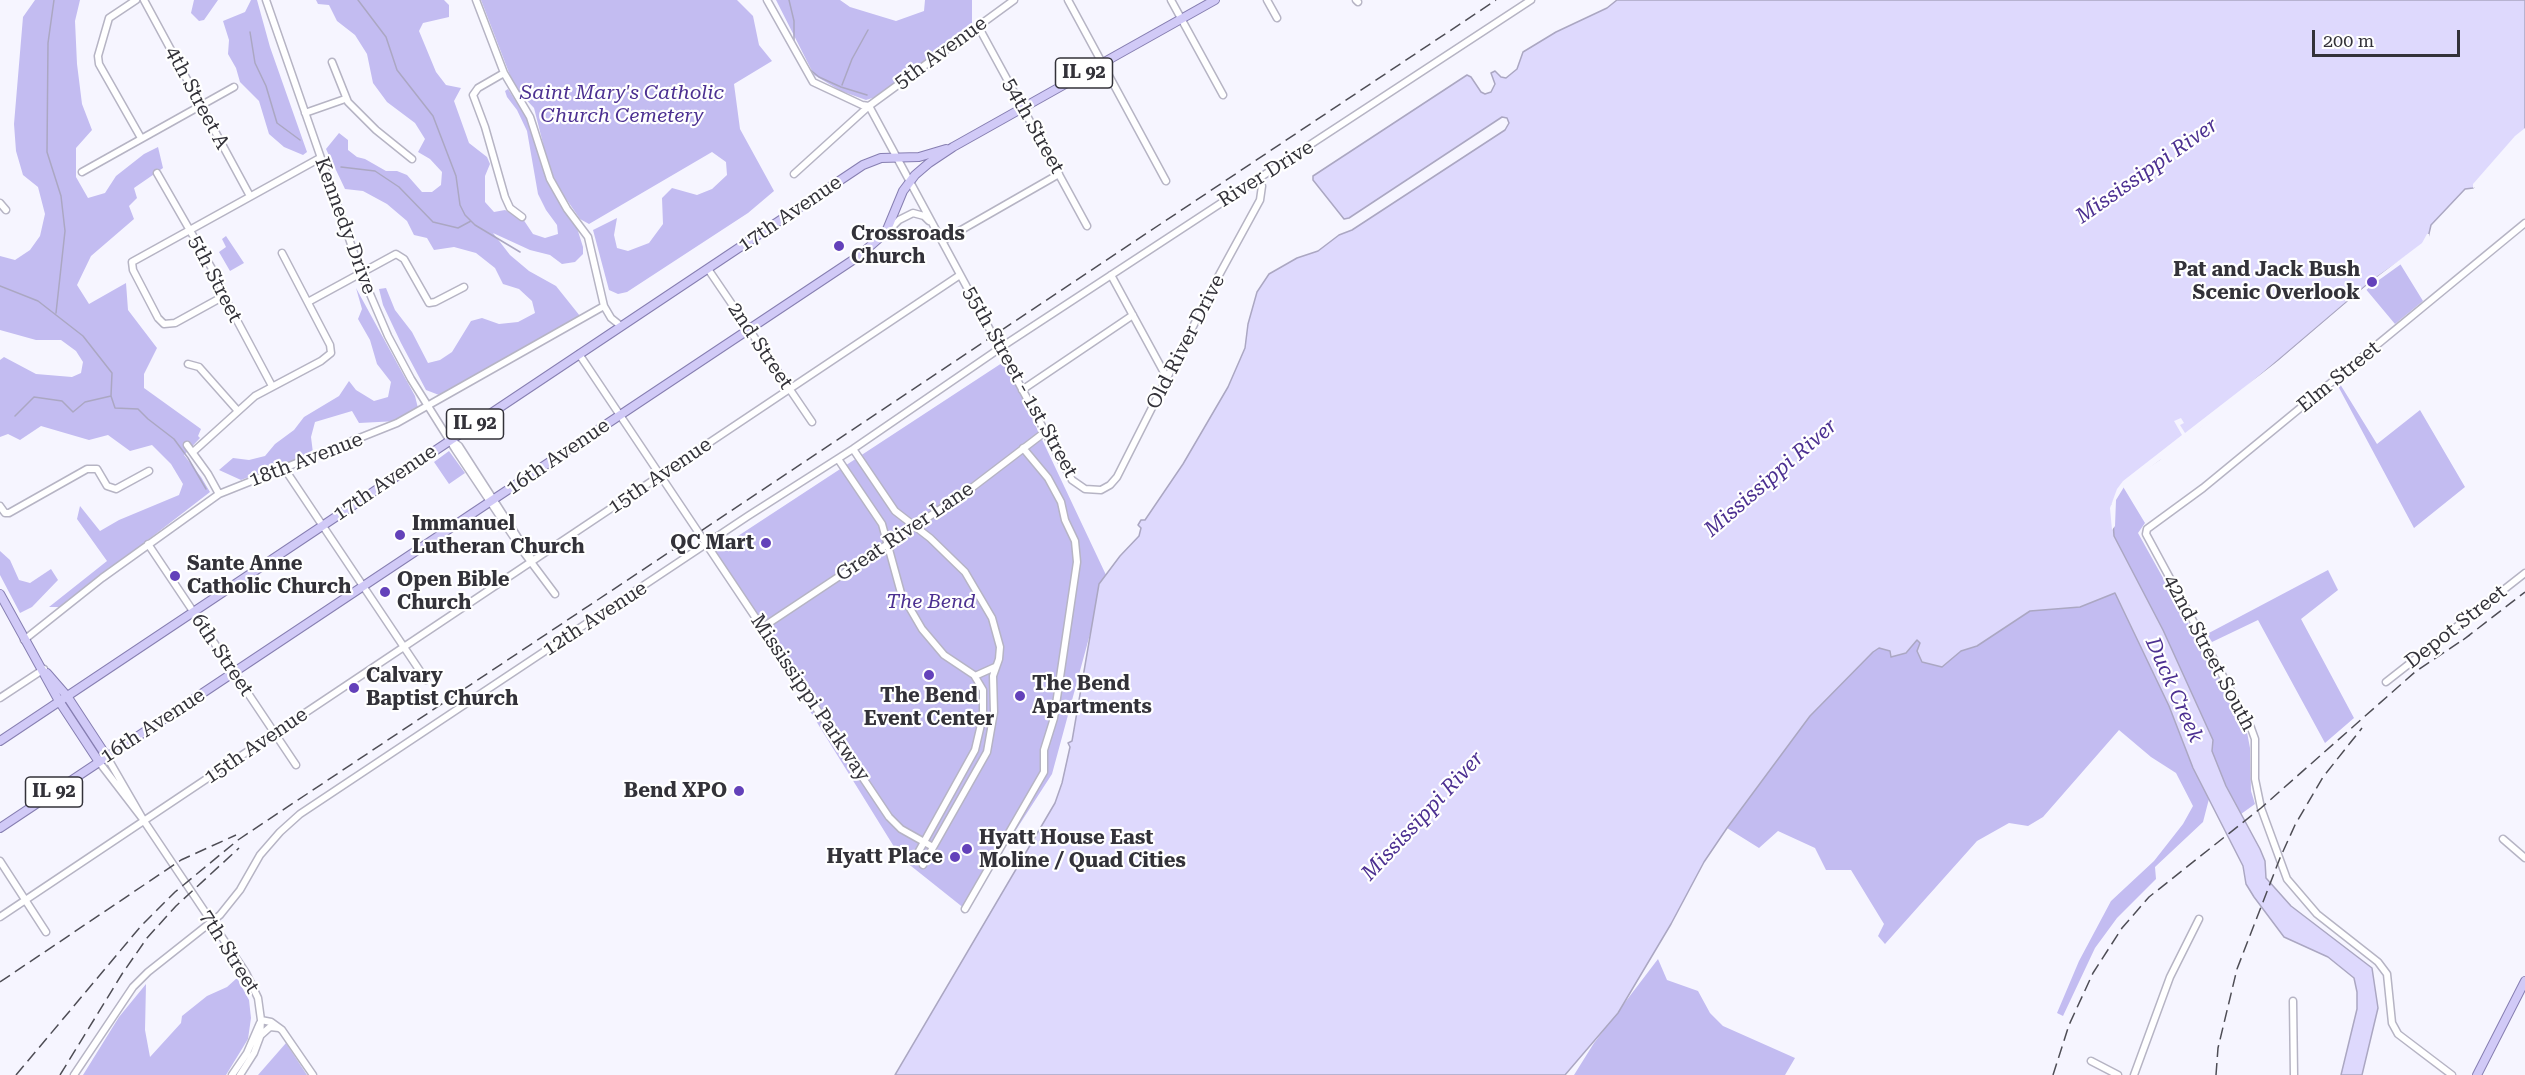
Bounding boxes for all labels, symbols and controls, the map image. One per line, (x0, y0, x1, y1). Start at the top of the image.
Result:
street label: 5th Avenue (890, 11, 992, 95)
scale bar (2315, 18, 2464, 56)
text: 200 m (2323, 30, 2374, 51)
street label: 4th Street A (160, 42, 234, 154)
road number: IL 92 (1056, 58, 1112, 88)
street label: 54th Street (997, 74, 1069, 178)
park label: Saint Mary's Catholic Church Cemetery (520, 81, 724, 128)
water label: Mississippi River (2071, 113, 2223, 229)
street label: River Drive (1214, 135, 1318, 213)
street label: Kennedy Drive (309, 154, 381, 298)
street label: 17th Avenue (734, 171, 846, 257)
place label: Crossroads Church (851, 222, 965, 269)
street label: 5th Street (183, 232, 247, 326)
marker: Crossroads Church (832, 239, 846, 253)
place label: Pat and Jack Bush Scenic Overlook (2173, 258, 2360, 305)
street label: Old River Drive (1142, 271, 1230, 413)
marker: Pat and Jack Bush Scenic Overlook (2365, 275, 2379, 289)
street label: 55th Street - 1st Street (957, 282, 1083, 482)
street label: 2nd Street (722, 298, 798, 394)
street label: Elm Street (2293, 336, 2385, 418)
road number: IL 92 (446, 409, 504, 439)
street label: 16th Avenue (502, 414, 614, 500)
water label: Mississippi River (1700, 414, 1842, 542)
street label: 18th Avenue (246, 427, 366, 493)
street label: 15th Avenue (604, 433, 716, 519)
street label: 17th Avenue (329, 440, 441, 526)
street label: Great River Lane (832, 477, 978, 587)
place label: Immanuel Lutheran Church (412, 512, 585, 559)
marker: Immanuel Lutheran Church (393, 528, 407, 542)
place label: QC Mart (670, 531, 754, 555)
marker: QC Mart (759, 536, 773, 550)
place label: Sante Anne Catholic Church (187, 552, 351, 599)
place label: Open Bible Church (397, 568, 510, 615)
marker: Sante Anne Catholic Church (168, 569, 182, 583)
street label: 42nd Street South (2158, 571, 2260, 735)
street label: 12th Avenue (538, 576, 652, 662)
street label: Depot Street (2401, 580, 2511, 674)
marker: Open Bible Church (378, 585, 392, 599)
park label: The Bend (886, 590, 976, 614)
street label: 6th Street (186, 609, 258, 701)
street label: Mississippi Parkway (745, 610, 875, 786)
water label: Duck Creek (2140, 634, 2208, 746)
place label: Calvary Baptist Church (366, 664, 518, 711)
marker: The Bend Event Center (922, 668, 936, 682)
place label: The Bend Apartments (1032, 672, 1152, 719)
marker: Calvary Baptist Church (347, 681, 361, 695)
street label: 16th Avenue (96, 683, 210, 769)
place label: The Bend Event Center (864, 684, 994, 731)
marker: The Bend Apartments (1013, 689, 1027, 703)
street label: 15th Avenue (200, 703, 312, 789)
water label: Mississippi River (1357, 746, 1489, 886)
road number: IL 92 (26, 777, 82, 807)
place label: Bend XPO (624, 779, 727, 803)
marker: Bend XPO (732, 784, 746, 798)
place label: Hyatt House East Moline / Quad Cities (979, 826, 1186, 873)
marker: Hyatt House East Moline / Quad Cities (960, 842, 974, 856)
place label: Hyatt Place (826, 845, 943, 869)
marker: Hyatt Place (948, 850, 962, 864)
street label: 7th Street (194, 906, 264, 998)

